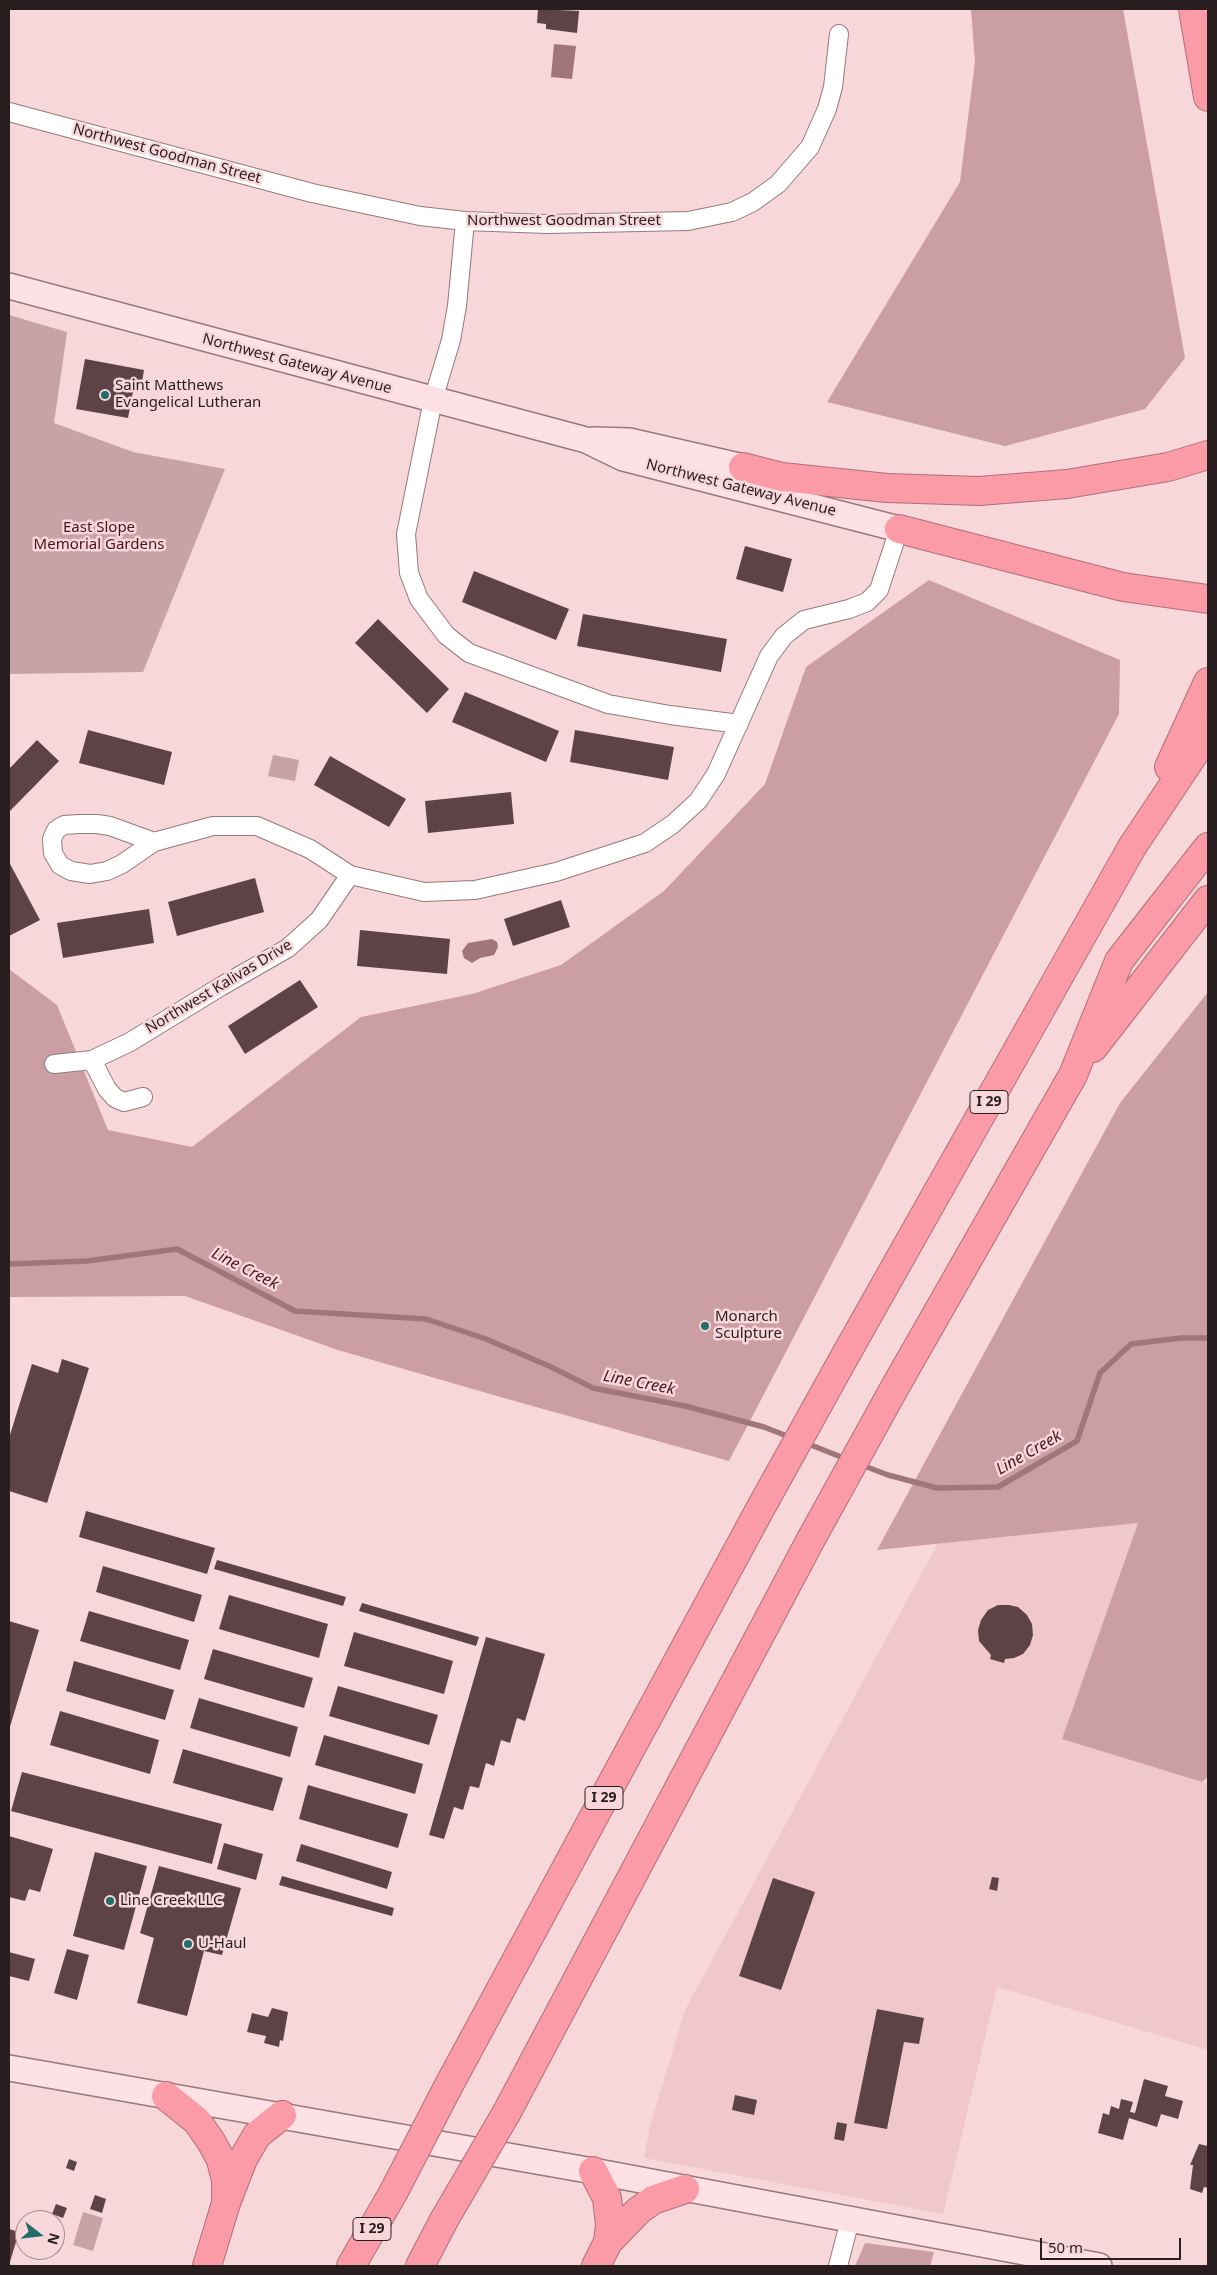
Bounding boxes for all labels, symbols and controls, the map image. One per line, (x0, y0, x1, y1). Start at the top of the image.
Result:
street label: Northwest Goodman Street (71, 120, 263, 188)
street label: Northwest Goodman Street (467, 212, 661, 230)
street label: Northwest Gateway Avenue (200, 330, 394, 398)
place label: Saint Matthews Evangelical Lutheran (115, 377, 261, 412)
marker: Saint Matthews Evangelical Lutheran (99, 389, 111, 401)
street label: Northwest Gateway Avenue (644, 456, 838, 520)
park label: East Slope Memorial Gardens (34, 519, 164, 554)
street label: Northwest Kalivas Drive (142, 936, 296, 1038)
road number: I 29 (970, 1090, 1008, 1114)
water label: Line Creek (208, 1244, 282, 1294)
place label: Monarch Sculpture (715, 1308, 782, 1343)
marker: Monarch Sculpture (699, 1320, 711, 1332)
water label: Line Creek (602, 1367, 676, 1399)
water label: Line Creek (993, 1427, 1065, 1479)
road number: I 29 (585, 1786, 623, 1810)
place label: Line Creek LLC (120, 1892, 222, 1910)
marker: Line Creek LLC (104, 1895, 116, 1907)
place label: U-Haul (198, 1935, 246, 1953)
marker: U-Haul (182, 1938, 194, 1950)
north arrow (15, 2210, 65, 2260)
road number: I 29 (353, 2218, 391, 2240)
scale bar (1042, 2228, 1183, 2260)
text: N (43, 2231, 65, 2247)
text: 50 m (1048, 2237, 1083, 2257)

